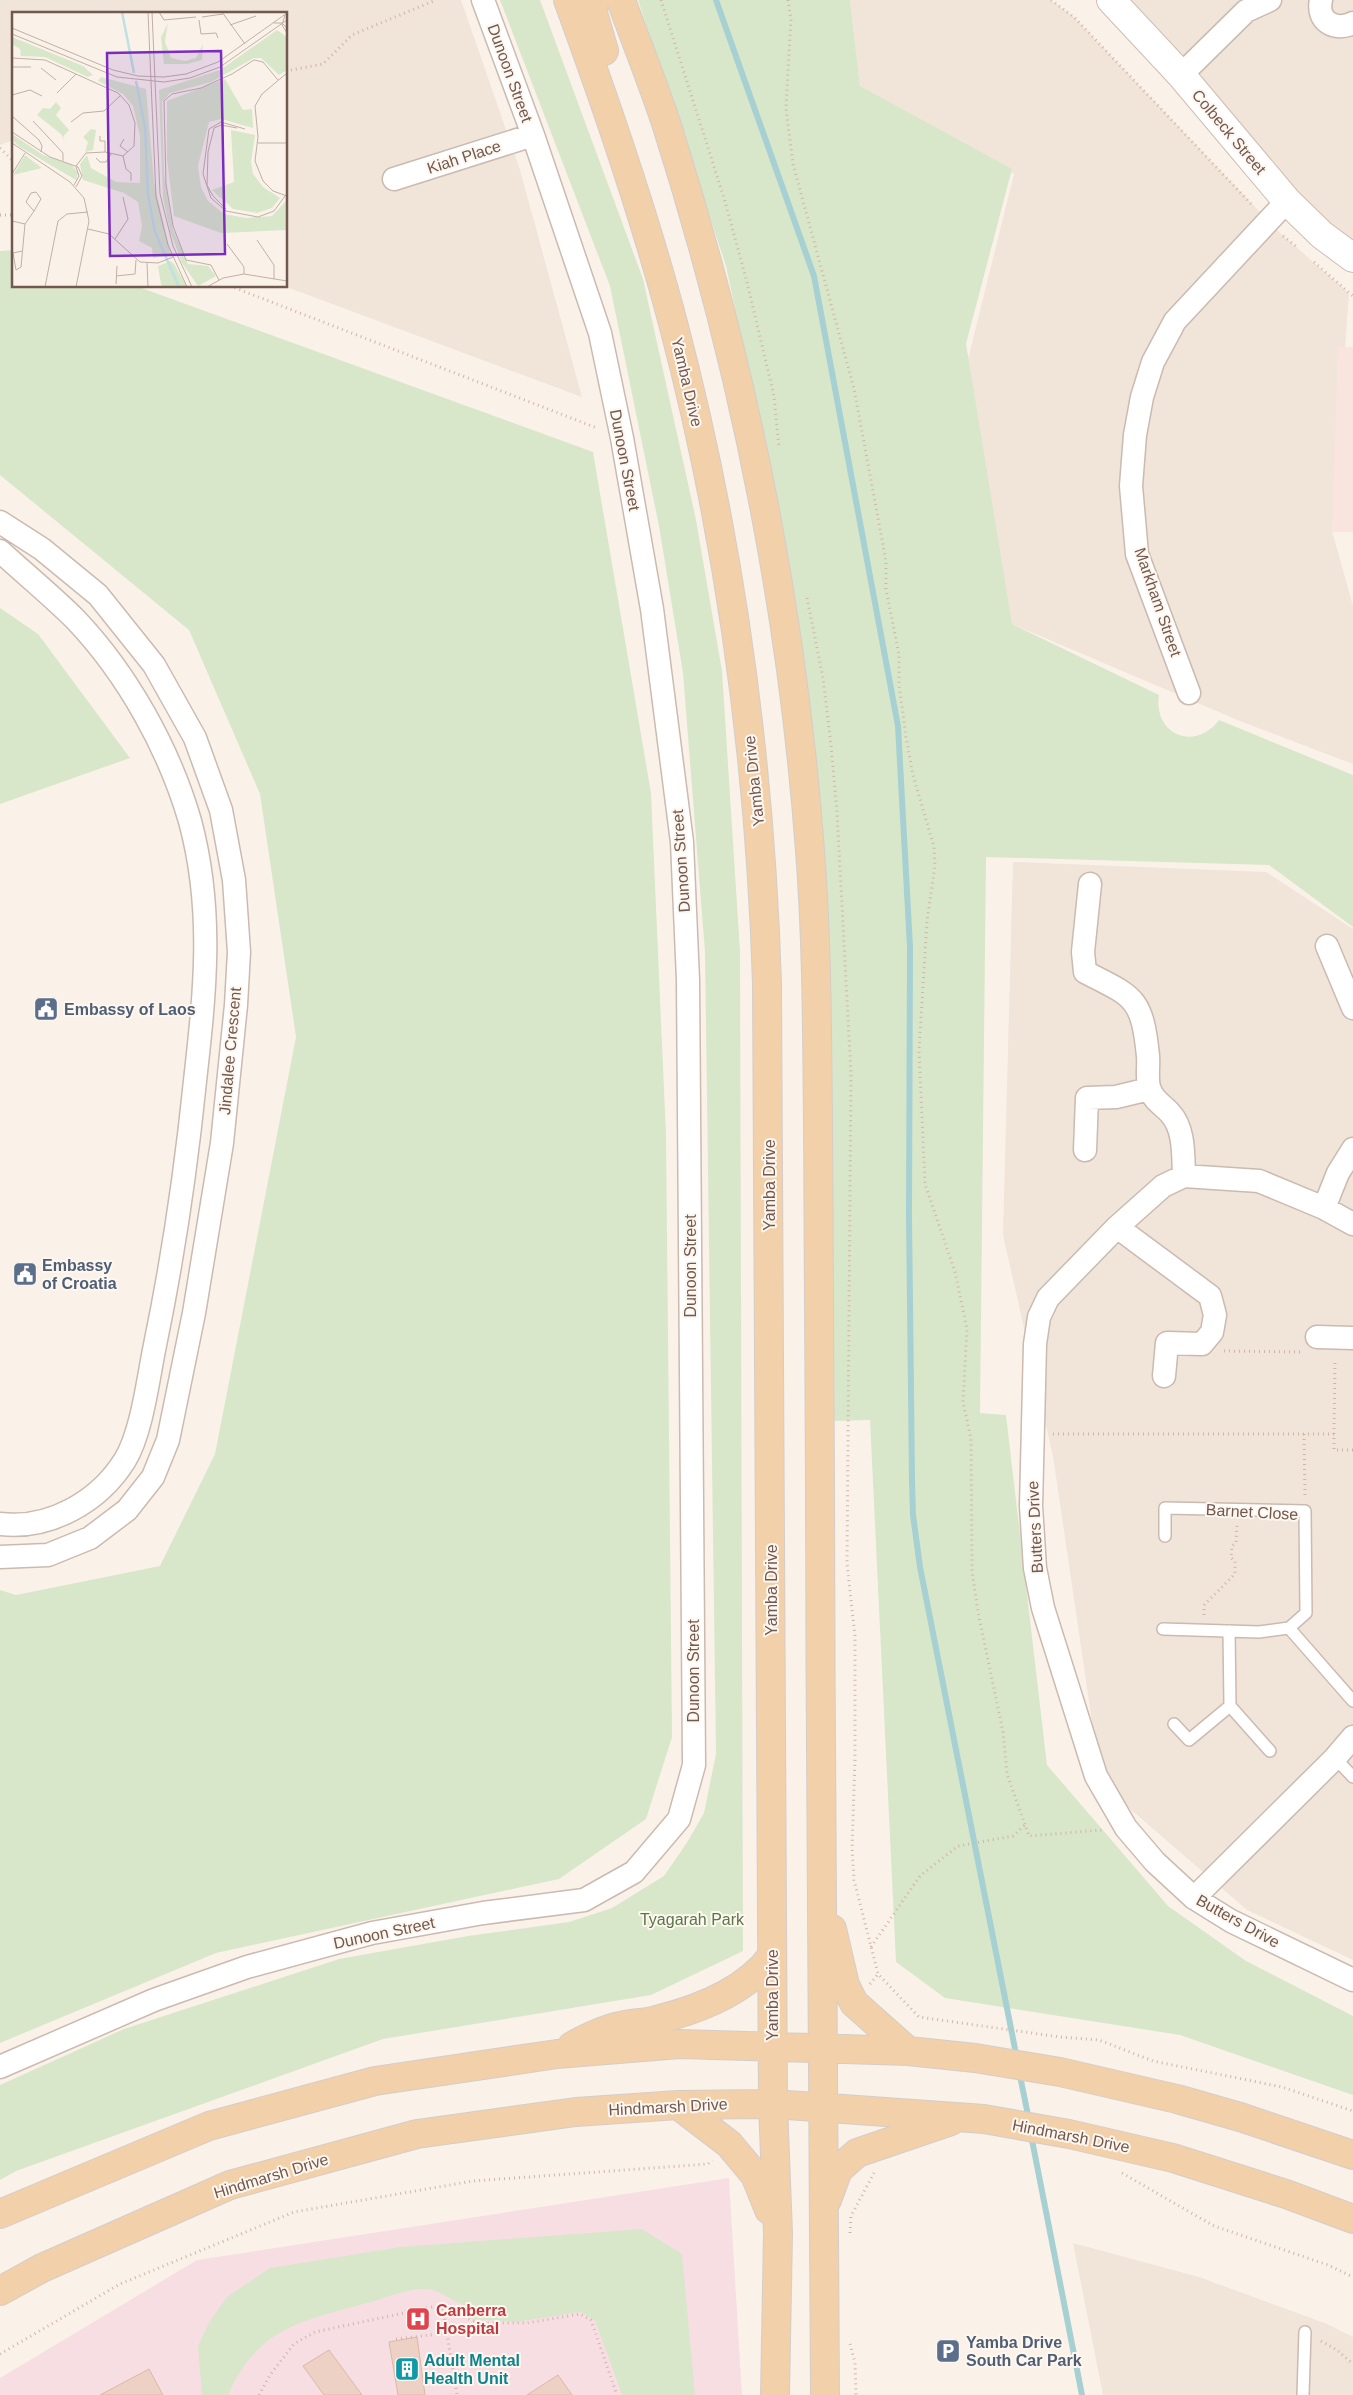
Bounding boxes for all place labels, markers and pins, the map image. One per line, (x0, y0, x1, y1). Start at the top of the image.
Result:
public building icon: Embassy of Laos (33, 996, 59, 1022)
place label: Embassy of Laos (64, 1001, 196, 1018)
place label: Embassy of Croatia (42, 1257, 117, 1292)
public building icon: Embassy of Croatia (12, 1261, 38, 1287)
place label: Canberra Hospital (436, 2302, 506, 2337)
hospital icon: Canberra Hospital (405, 2306, 431, 2332)
place label: Yamba Drive South Car Park (966, 2334, 1082, 2369)
parking icon: Yamba Drive South Car Park (935, 2338, 961, 2364)
place label: Adult Mental Health Unit (424, 2352, 520, 2387)
building icon: Adult Mental Health Unit (394, 2356, 420, 2382)

